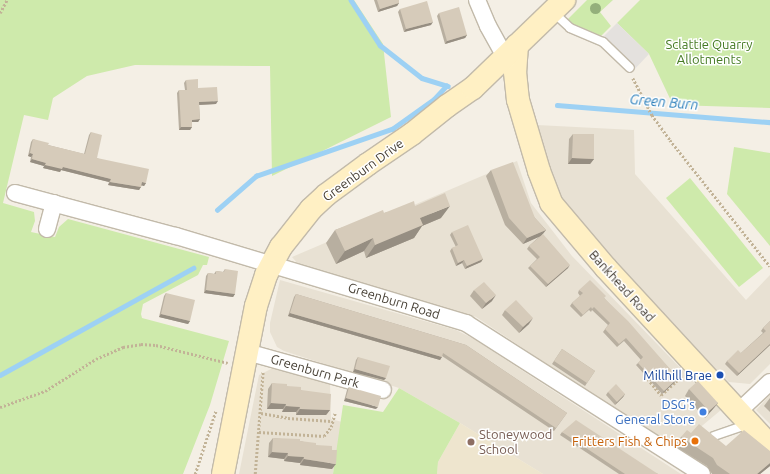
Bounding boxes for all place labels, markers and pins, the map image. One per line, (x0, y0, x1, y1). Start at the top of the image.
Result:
place label: Millhill Brae (643, 367, 712, 383)
marker: Millhill Brae (715, 370, 725, 380)
place label: DSG's General Store (615, 397, 695, 428)
marker: DSG's General Store (698, 407, 708, 417)
place label: Stoneywood School (479, 427, 552, 458)
place label: Fritters Fish & Chips (572, 433, 687, 449)
marker: Fritters Fish & Chips (690, 436, 700, 446)
marker: Stoneywood School (466, 437, 476, 447)

